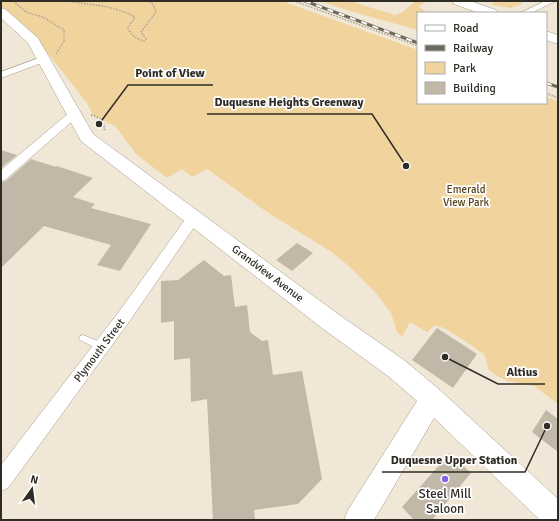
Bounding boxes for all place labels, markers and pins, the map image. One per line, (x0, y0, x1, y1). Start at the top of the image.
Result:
callout: Point of View (128, 61, 213, 85)
callout: Duquesne Heights Greenway (207, 90, 372, 114)
callout: Altius (498, 360, 545, 384)
callout: Duquesne Upper Station (382, 448, 525, 472)
marker: Steel Mill Saloon (440, 474, 450, 484)
place label: Steel Mill Saloon (419, 486, 472, 517)

